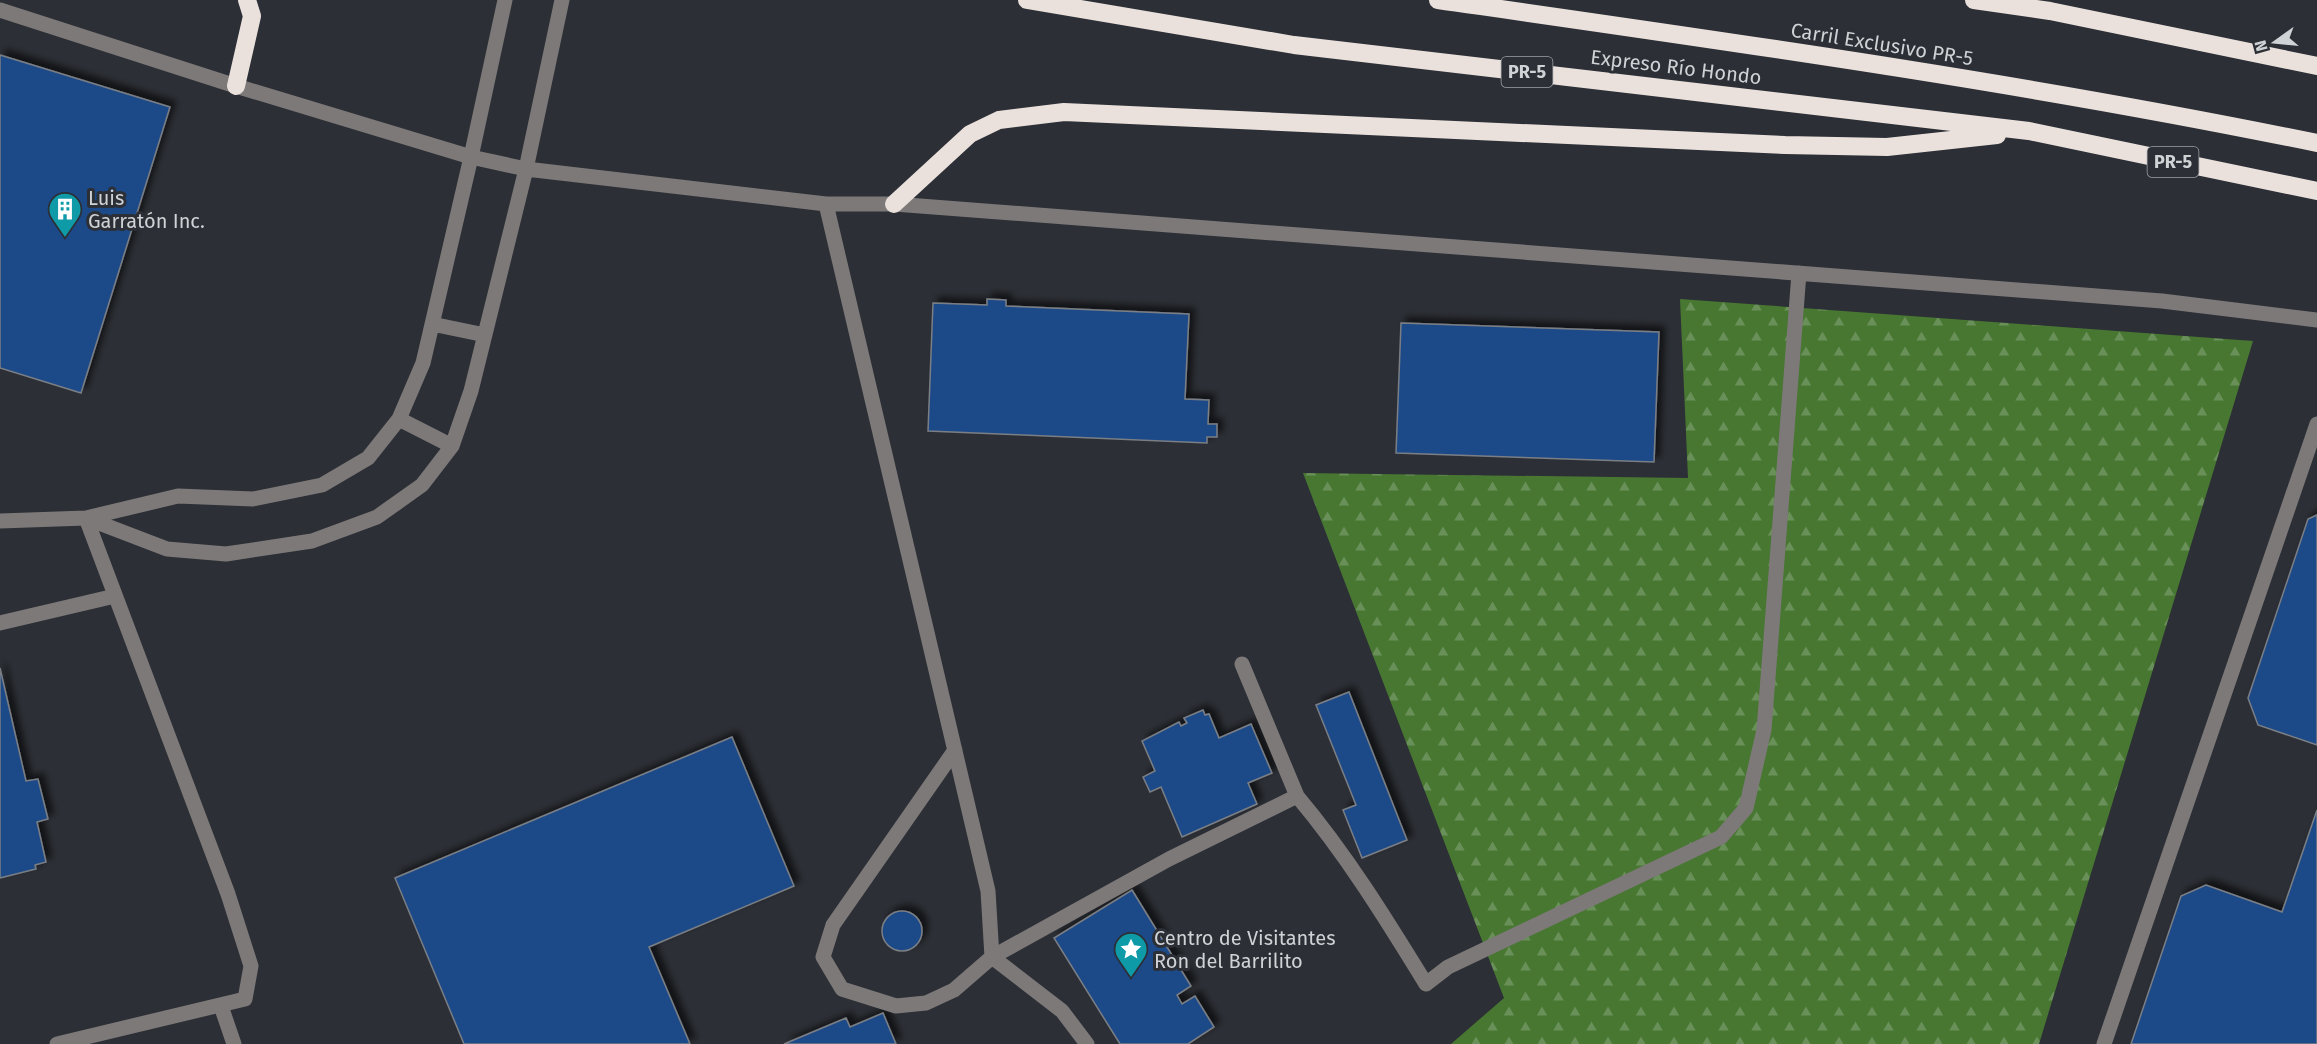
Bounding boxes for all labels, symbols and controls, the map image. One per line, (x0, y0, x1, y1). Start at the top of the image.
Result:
north arrow (2245, 12, 2305, 72)
street label: Carril Exclusivo PR-5 (1789, 18, 1975, 70)
text: N (2250, 38, 2272, 53)
street label: Expreso Río Hondo (1589, 45, 1763, 89)
road number: PR-5 (1502, 57, 1552, 87)
road number: PR-5 (2148, 147, 2198, 177)
place label: Luis Garratón Inc. (88, 186, 205, 233)
building icon: Luis Garratón Inc. (47, 191, 83, 238)
place label: Centro de Visitantes Ron del Barrilito (1154, 926, 1335, 973)
place icon: Centro de Visitantes Ron del Barrilito (1113, 931, 1149, 978)

